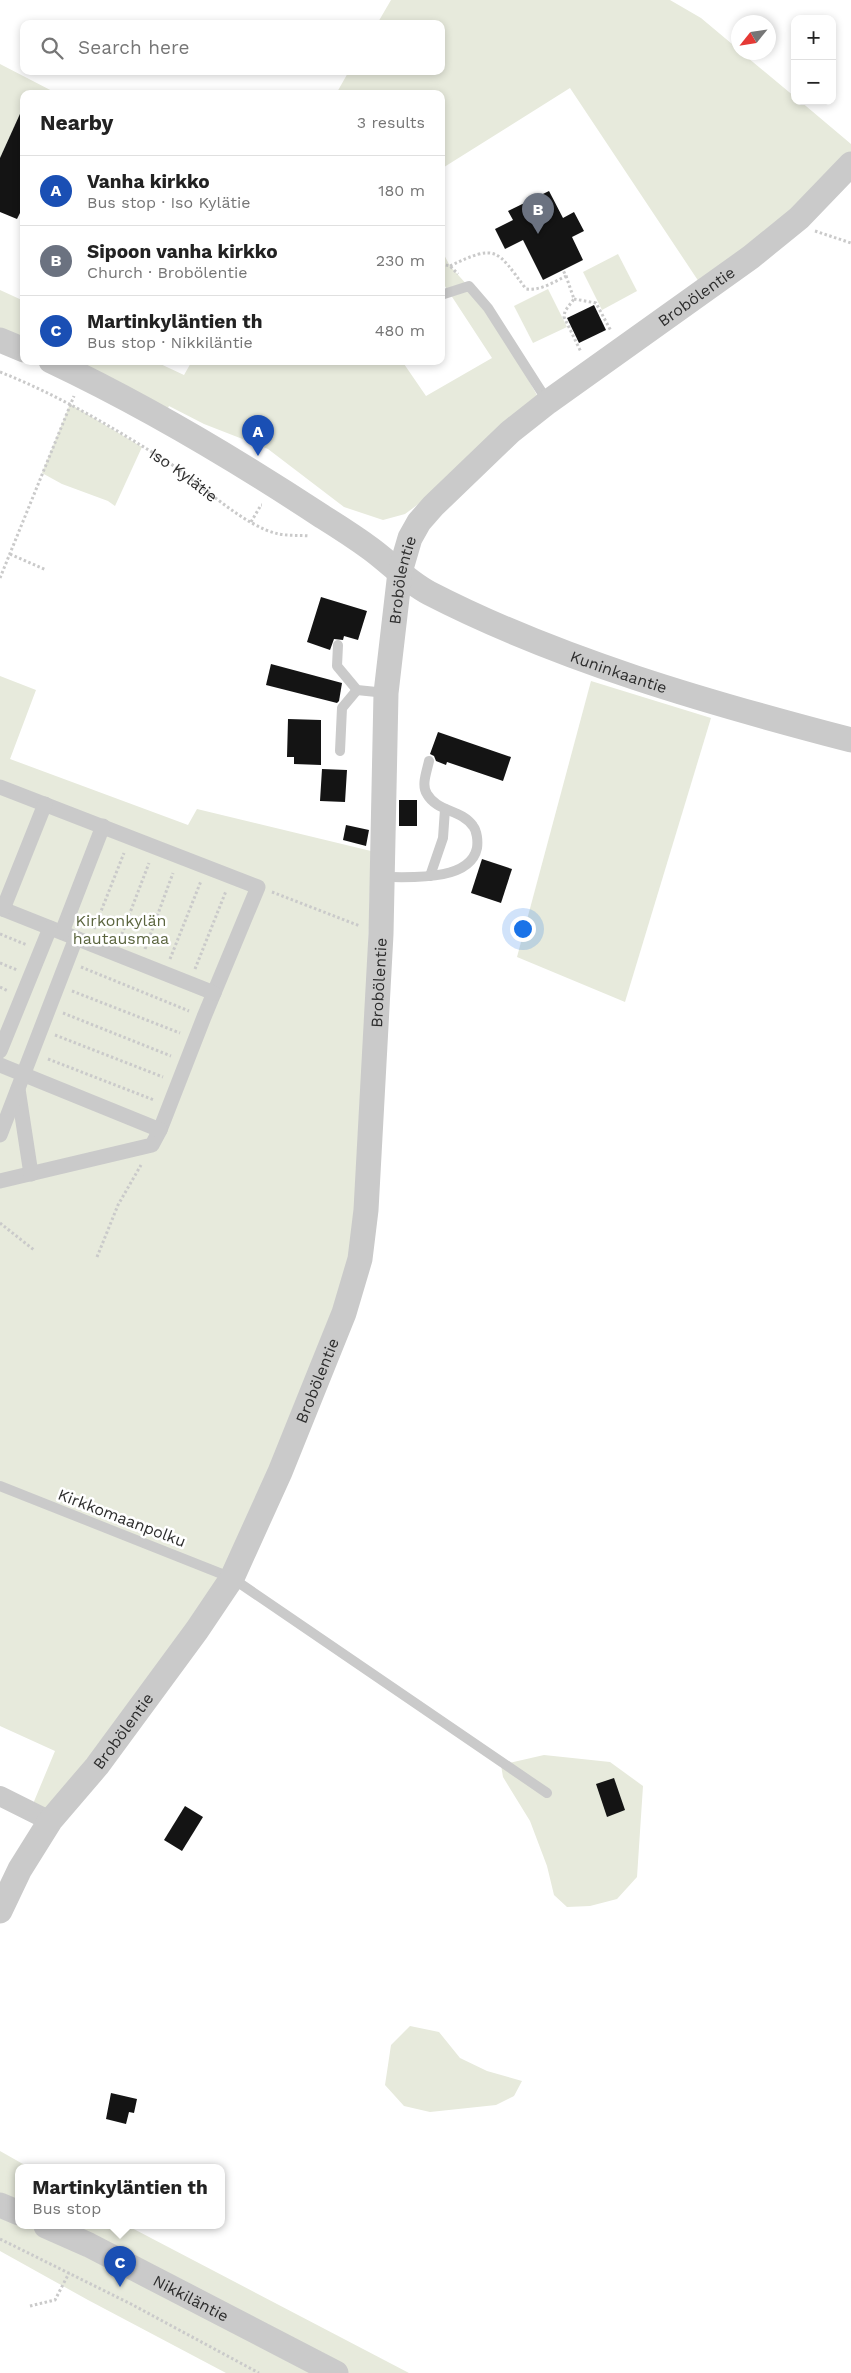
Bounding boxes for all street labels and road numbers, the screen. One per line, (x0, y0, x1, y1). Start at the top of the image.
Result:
street label: Brobölentie (654, 262, 738, 330)
street label: Iso Kylätie (146, 444, 222, 506)
street label: Brobölentie (385, 533, 420, 625)
street label: Kuninkaantie (568, 646, 670, 697)
street label: Brobölentie (366, 937, 390, 1028)
street label: Brobölentie (291, 1335, 342, 1426)
street label: Kirkkomaanpolku (55, 1485, 189, 1551)
street label: Brobölentie (88, 1689, 157, 1773)
street label: Nikkiläntie (150, 2271, 232, 2325)

